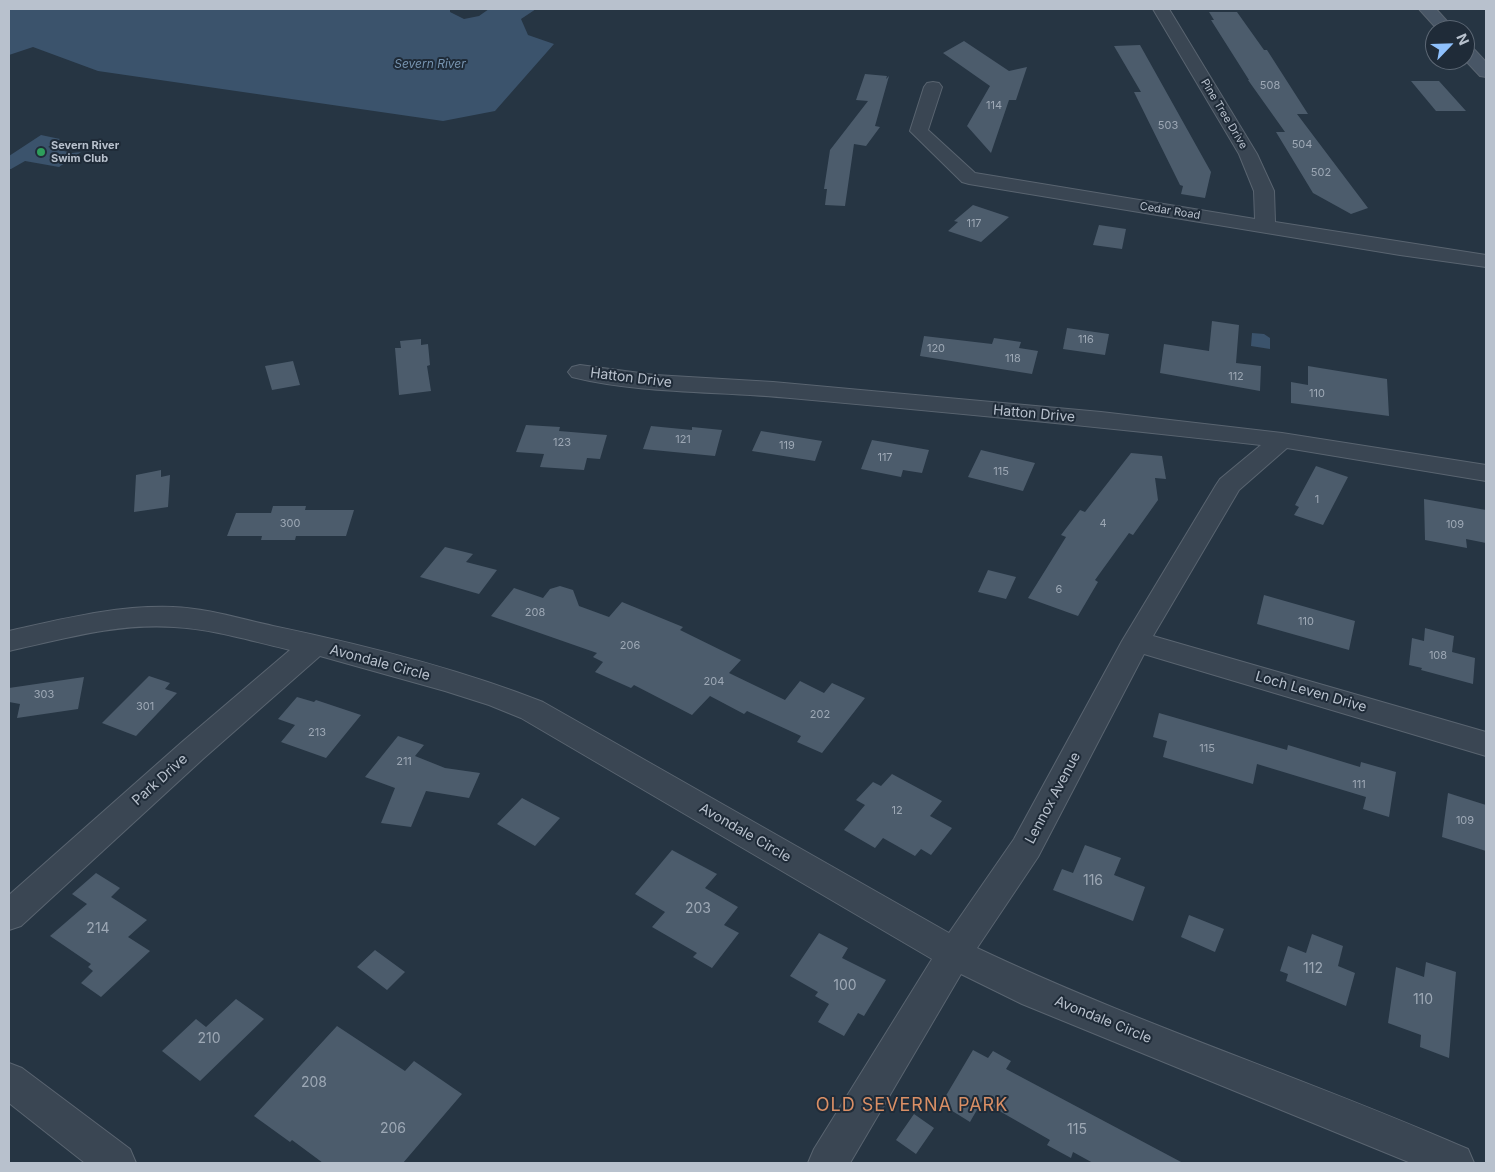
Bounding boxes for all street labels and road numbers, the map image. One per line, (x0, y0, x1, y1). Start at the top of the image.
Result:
street label: Pine Tree Drive (1198, 77, 1250, 151)
street label: Cedar Road (1139, 200, 1201, 222)
street label: Hatton Drive (589, 365, 673, 391)
street label: Hatton Drive (992, 402, 1076, 426)
street label: Avondale Circle (328, 642, 432, 684)
street label: Loch Leven Drive (1253, 668, 1369, 716)
street label: Lennox Avenue (1022, 749, 1084, 847)
street label: Park Drive (129, 751, 191, 809)
street label: Avondale Circle (696, 800, 794, 866)
street label: Avondale Circle (1052, 993, 1154, 1047)

